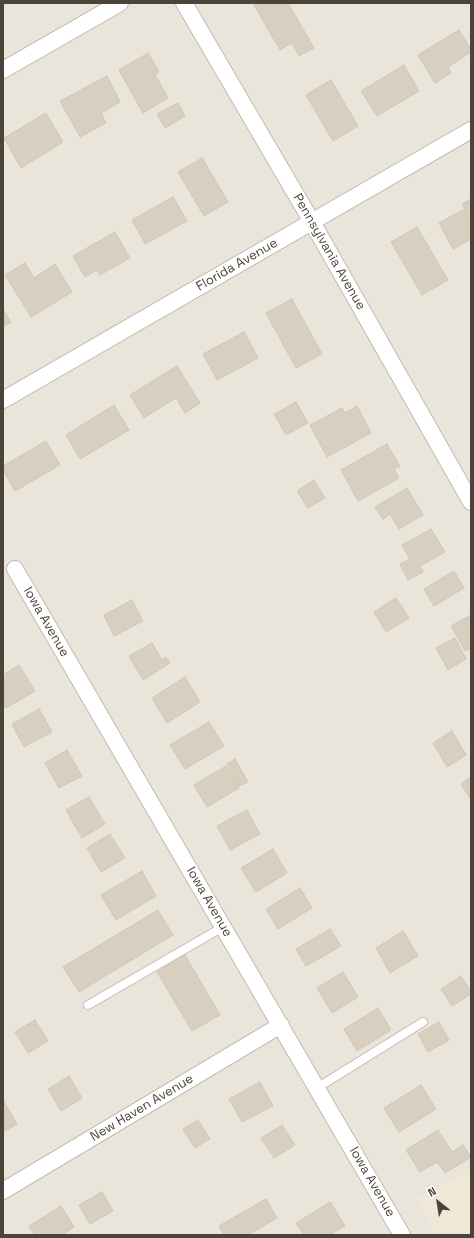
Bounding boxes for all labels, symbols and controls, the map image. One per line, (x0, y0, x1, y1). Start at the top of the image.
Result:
street label: Pennsylvania Avenue (289, 191, 369, 313)
street label: Florida Avenue (194, 235, 280, 295)
street label: Iowa Avenue (20, 584, 72, 660)
street label: Iowa Avenue (183, 864, 235, 940)
street label: New Haven Avenue (88, 1071, 196, 1145)
street label: Iowa Avenue (346, 1144, 398, 1220)
north arrow (418, 1182, 458, 1222)
text: N (425, 1184, 439, 1200)

